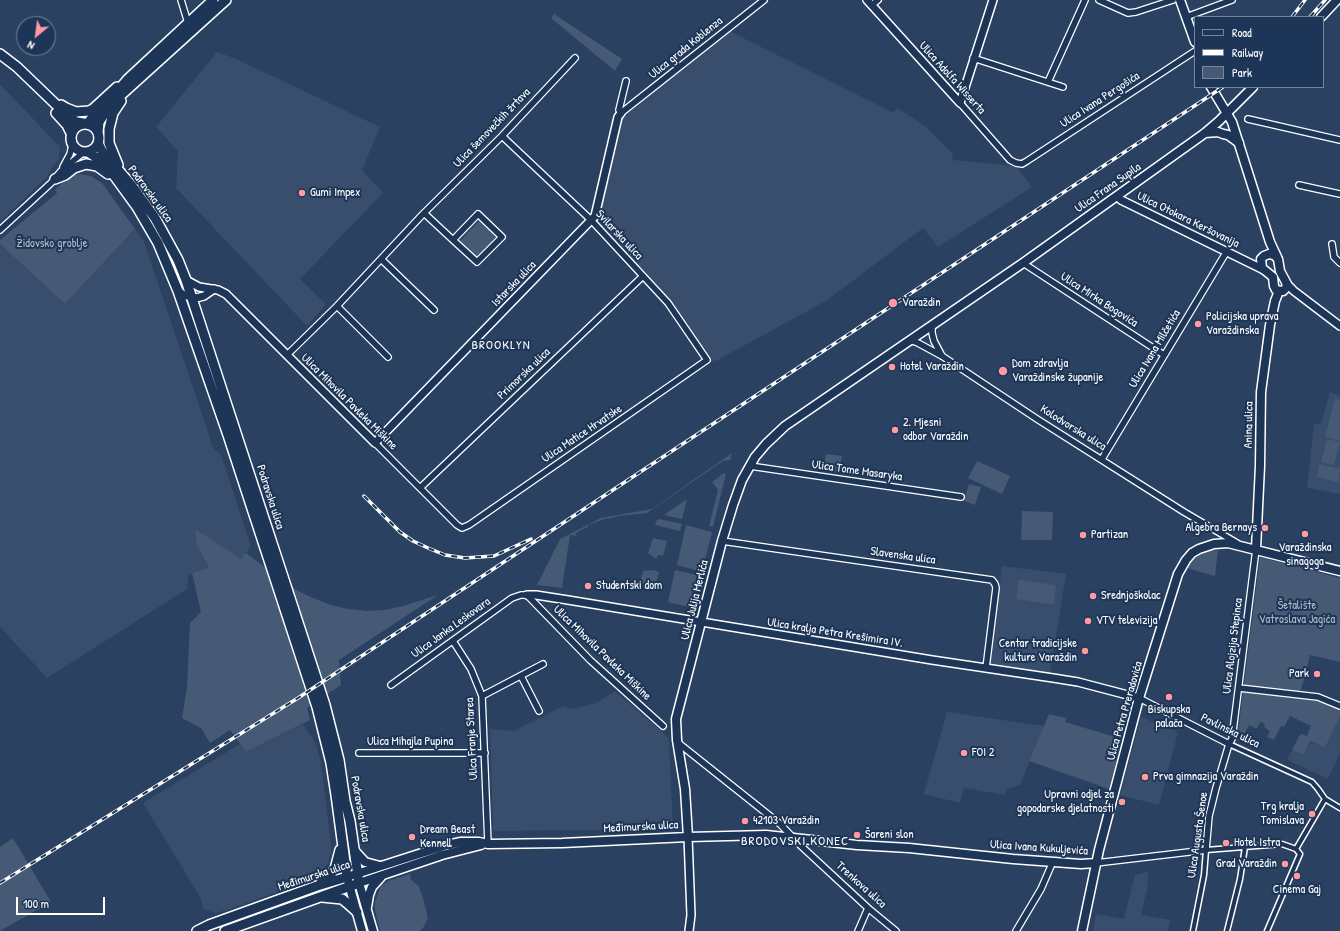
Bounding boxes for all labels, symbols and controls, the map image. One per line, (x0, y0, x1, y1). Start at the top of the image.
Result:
street label: Ulica grada Koblenza (646, 14, 726, 82)
north arrow (16, 16, 56, 56)
legend (1194, 16, 1324, 88)
text: Road (1232, 24, 1252, 41)
text: N (25, 38, 37, 53)
street label: Ulica Adolfa Wisserta (916, 39, 988, 117)
text: Railway (1232, 44, 1263, 61)
text: Park (1232, 64, 1252, 81)
street label: Ulica Ivana Pergošića (1058, 69, 1142, 131)
street label: Ulica šemovečkih žrtava (450, 85, 534, 171)
street label: Ulica Frana Supila (1072, 160, 1144, 216)
street label: Podravska ulica (125, 163, 175, 225)
place label: Gumi Impex (310, 186, 360, 200)
marker: Gumi Impex (297, 188, 307, 198)
street label: Ulica Otokara Keršovanija (1134, 189, 1242, 251)
street label: Svilarska ulica (592, 207, 646, 263)
park label: Židovsko groblje (17, 237, 87, 251)
street label: Istarska ulica (489, 258, 539, 310)
street label: Ulica Mirka Bogovića (1058, 270, 1140, 330)
place label: Varaždin (902, 296, 941, 310)
marker: Varaždin (887, 297, 899, 309)
street label: Ulica Ivana Milčetića (1126, 307, 1184, 391)
place label: Policijska uprava Varaždinska (1206, 310, 1278, 338)
marker: Policijska uprava Varaždinska (1193, 319, 1203, 329)
district label: BROOKLYN (471, 338, 531, 354)
street label: Primorska ulica (495, 345, 553, 403)
street label: Ulica Mihovila Pavleka Miškine (298, 351, 400, 453)
place label: Dom zdravlja Varaždinske županije (1012, 357, 1103, 385)
place label: Hotel Varaždin (900, 360, 964, 374)
marker: Hotel Varaždin (887, 362, 897, 372)
marker: Dom zdravlja Varaždinske županije (997, 365, 1009, 377)
street label: Anina ulica (1241, 401, 1257, 449)
street label: Ulica Matice Hrvatske (539, 402, 625, 466)
street label: Kolodvorska ulica (1037, 402, 1109, 454)
place label: 2. Mjesni odbor Varaždin (903, 416, 968, 444)
marker: 2. Mjesni odbor Varaždin (890, 425, 900, 435)
street label: Ulica Tome Masaryka (811, 458, 903, 484)
street label: Podravska ulica (253, 463, 287, 531)
place label: Algebra Bernays (1186, 521, 1257, 535)
marker: Algebra Bernays (1260, 523, 1270, 533)
place label: Partizan (1091, 528, 1128, 542)
marker: Varaždinska sinagoga (1300, 529, 1310, 539)
marker: Partizan (1078, 530, 1088, 540)
place label: Varaždinska sinagoga (1278, 541, 1332, 569)
street label: Slavenska ulica (870, 544, 936, 568)
street label: Ulica Julija Merlića (678, 559, 712, 641)
place label: Studentski dom (596, 579, 662, 593)
marker: Studentski dom (583, 581, 593, 591)
place label: Srednjoškolac (1101, 589, 1161, 603)
marker: Srednjoškolac (1088, 591, 1098, 601)
street label: Ulica Janka Leskovara (409, 595, 493, 661)
street label: Ulica Alojzija Stepinca (1220, 597, 1246, 695)
park label: Šetalište Vatroslava Jagića (1259, 599, 1335, 627)
street label: Ulica Mihovila Pavleka Miškine (550, 603, 654, 703)
place label: VTV televizija (1096, 614, 1158, 628)
street label: Ulica kralja Petra Krešimira IV. (766, 615, 904, 651)
marker: VTV televizija (1083, 616, 1093, 626)
place label: Centar tradicijske kulture Varaždin (999, 637, 1077, 665)
marker: Centar tradicijske kulture Varaždin (1080, 646, 1090, 656)
street label: Ulica Petra Preradovića (1104, 660, 1146, 762)
place label: Park (1289, 667, 1309, 681)
marker: Park (1312, 669, 1322, 679)
marker: Biskupska palača (1164, 692, 1174, 702)
street label: Ulica Franje Starea (463, 697, 481, 781)
place label: Biskupska palača (1148, 703, 1190, 731)
street label: Pavlinska ulica (1198, 711, 1262, 751)
street label: Ulica Mihajla Pupina (367, 735, 453, 749)
place label: FOI 2 (972, 746, 994, 760)
marker: FOI 2 (959, 748, 969, 758)
place label: Prva gimnazija Varaždin (1153, 770, 1259, 784)
marker: Prva gimnazija Varaždin (1140, 772, 1150, 782)
street label: Podravska ulica (347, 775, 373, 843)
place label: Upravni odjel za gopodarske djelatnosti (1017, 788, 1114, 816)
street label: Ulica Augusta Šenoe (1185, 791, 1211, 879)
marker: Upravni odjel za gopodarske djelatnosti (1117, 797, 1127, 807)
place label: Trg kralja Tomislava (1261, 800, 1304, 828)
marker: Trg kralja Tomislava (1307, 809, 1317, 819)
place label: 42103 Varaždin (753, 814, 820, 828)
marker: 42103 Varaždin (740, 816, 750, 826)
street label: Međimurska ulica (603, 818, 679, 836)
place label: Dream Beast Kennell (420, 823, 475, 851)
place label: Šareni slon (865, 828, 914, 842)
marker: Šareni slon (852, 830, 862, 840)
marker: Dream Beast Kennell (407, 832, 417, 842)
district label: BRODOVSKI KONEC (741, 834, 849, 850)
place label: Hotel Istra (1234, 836, 1280, 850)
street label: Ulica Ivana Kukuljevića (989, 837, 1089, 859)
marker: Hotel Istra (1221, 838, 1231, 848)
place label: Grad Varaždin (1216, 857, 1277, 871)
street label: Međimurska ulica (276, 858, 352, 894)
street label: Trenkova ulica (833, 859, 889, 911)
marker: Grad Varaždin (1280, 859, 1290, 869)
marker: Cinema Gaj (1292, 871, 1302, 881)
place label: Cinema Gaj (1273, 883, 1321, 897)
scale bar (18, 889, 107, 915)
text: 100 m (23, 895, 49, 912)

